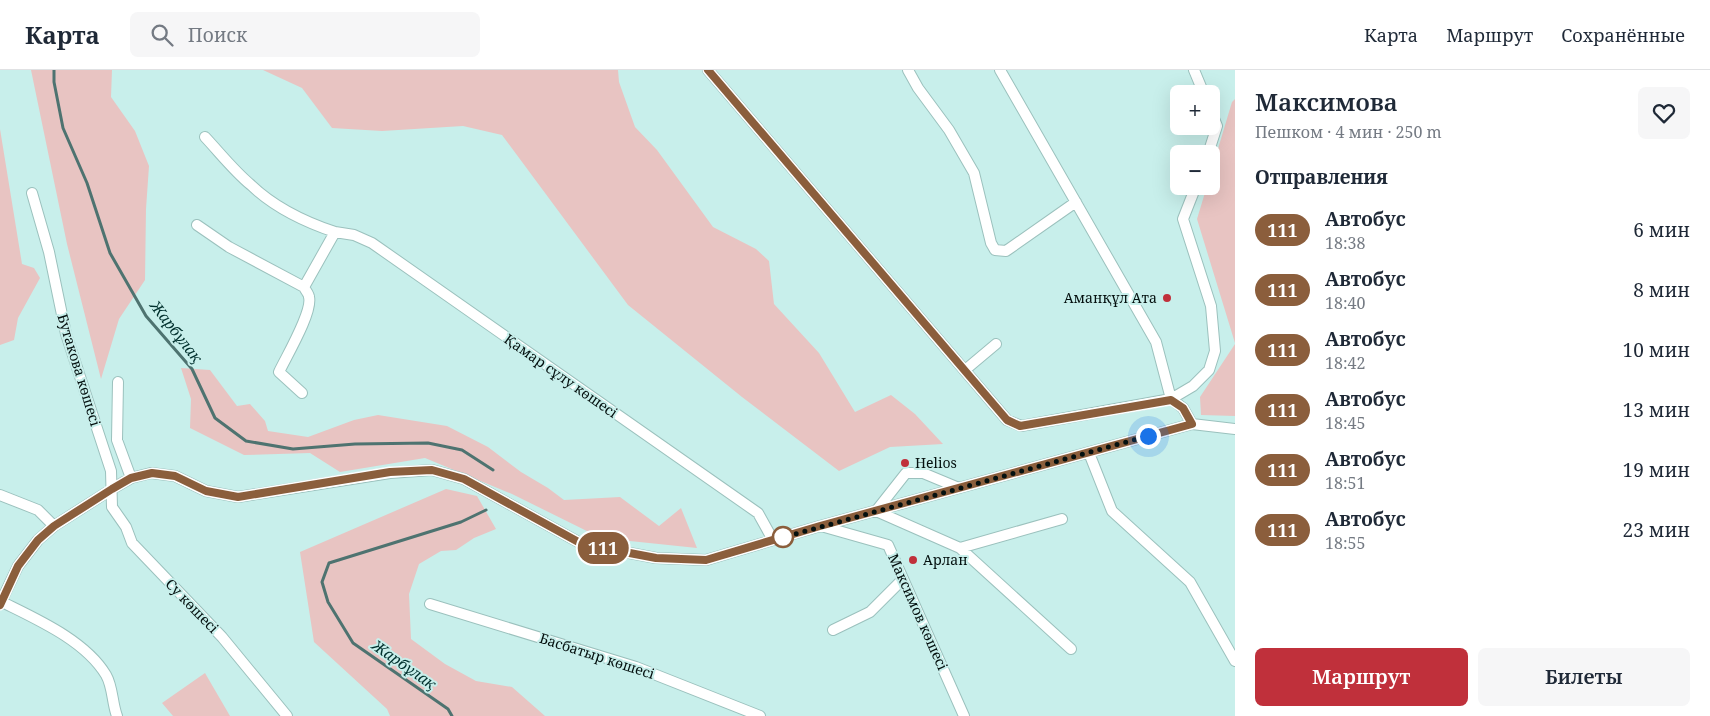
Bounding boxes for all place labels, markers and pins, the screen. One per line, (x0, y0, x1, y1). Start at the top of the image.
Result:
place label: Аманқұл Ата (1064, 288, 1157, 307)
marker: Аманқұл Ата (1161, 292, 1173, 304)
place label: Helios (915, 453, 957, 472)
marker: Helios (899, 457, 911, 469)
unlabelled marker (772, 526, 794, 548)
place label: Арлан (923, 550, 968, 569)
marker: Арлан (907, 554, 919, 566)

